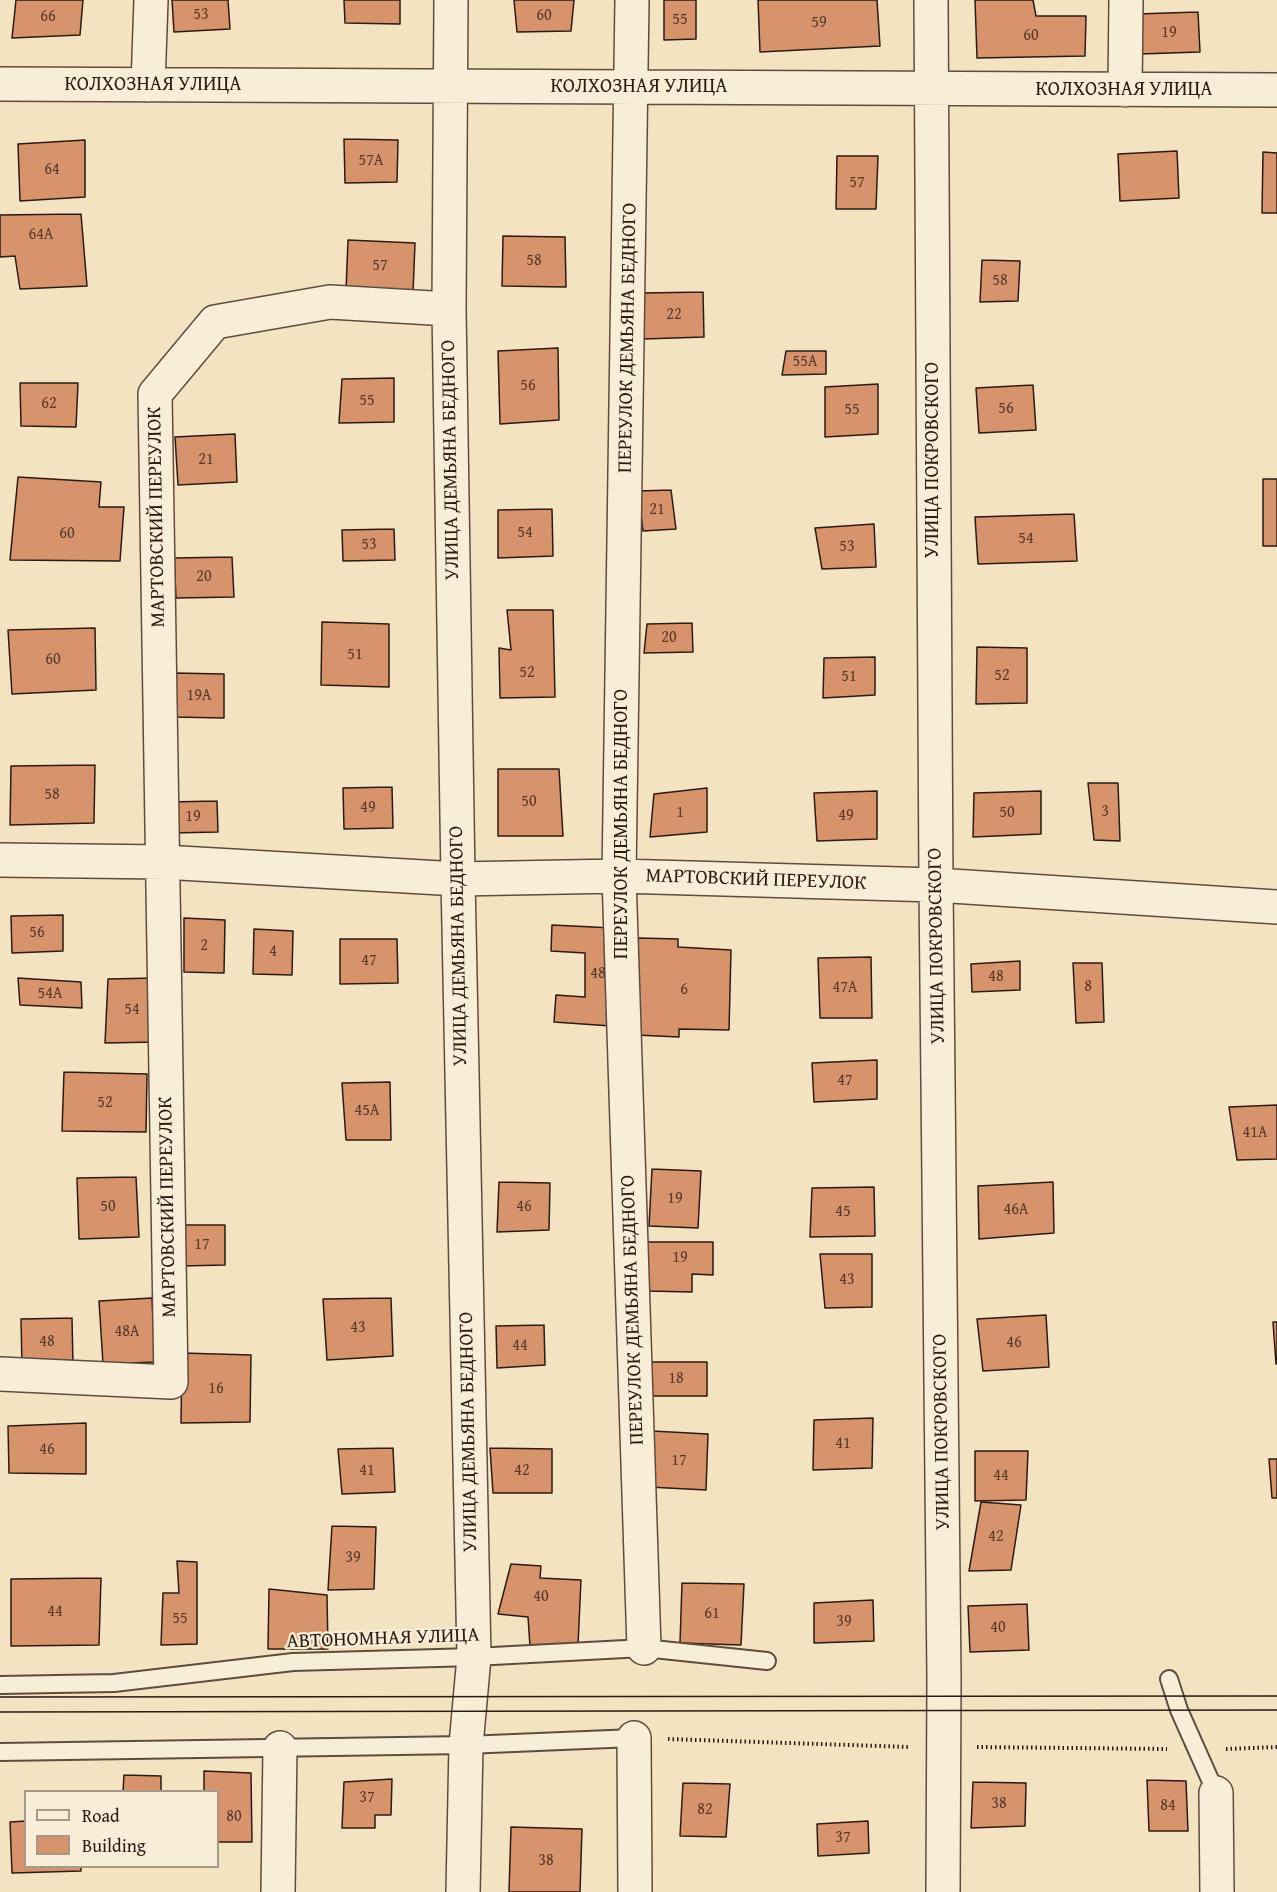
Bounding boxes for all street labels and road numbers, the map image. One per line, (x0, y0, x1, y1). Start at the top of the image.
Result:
street label: КОЛХОЗНАЯ УЛИЦА (65, 73, 241, 97)
street label: КОЛХОЗНАЯ УЛИЦА (551, 75, 727, 99)
street label: КОЛХОЗНАЯ УЛИЦА (1036, 78, 1212, 102)
street label: ПЕРЕУЛОК ДЕМЬЯНА БЕДНОГО (614, 203, 642, 473)
street label: УЛИЦА ДЕМЬЯНА БЕДНОГО (437, 340, 465, 580)
street label: УЛИЦА ПОКРОВСКОГО (921, 362, 945, 558)
street label: МАРТОВСКИЙ ПЕРЕУЛОК (143, 406, 171, 628)
street label: ПЕРЕУЛОК ДЕМЬЯНА БЕДНОГО (610, 689, 634, 959)
street label: УЛИЦА ДЕМЬЯНА БЕДНОГО (445, 826, 473, 1066)
street label: УЛИЦА ПОКРОВСКОГО (923, 848, 951, 1044)
street label: МАРТОВСКИЙ ПЕРЕУЛОК (645, 864, 867, 896)
street label: МАРТОВСКИЙ ПЕРЕУЛОК (154, 1096, 182, 1318)
street label: ПЕРЕУЛОК ДЕМЬЯНА БЕДНОГО (616, 1174, 650, 1446)
street label: УЛИЦА ДЕМЬЯНА БЕДНОГО (455, 1312, 483, 1552)
street label: УЛИЦА ПОКРОВСКОГО (928, 1334, 956, 1530)
street label: АВТОНОМНАЯ УЛИЦА (286, 1624, 480, 1654)

